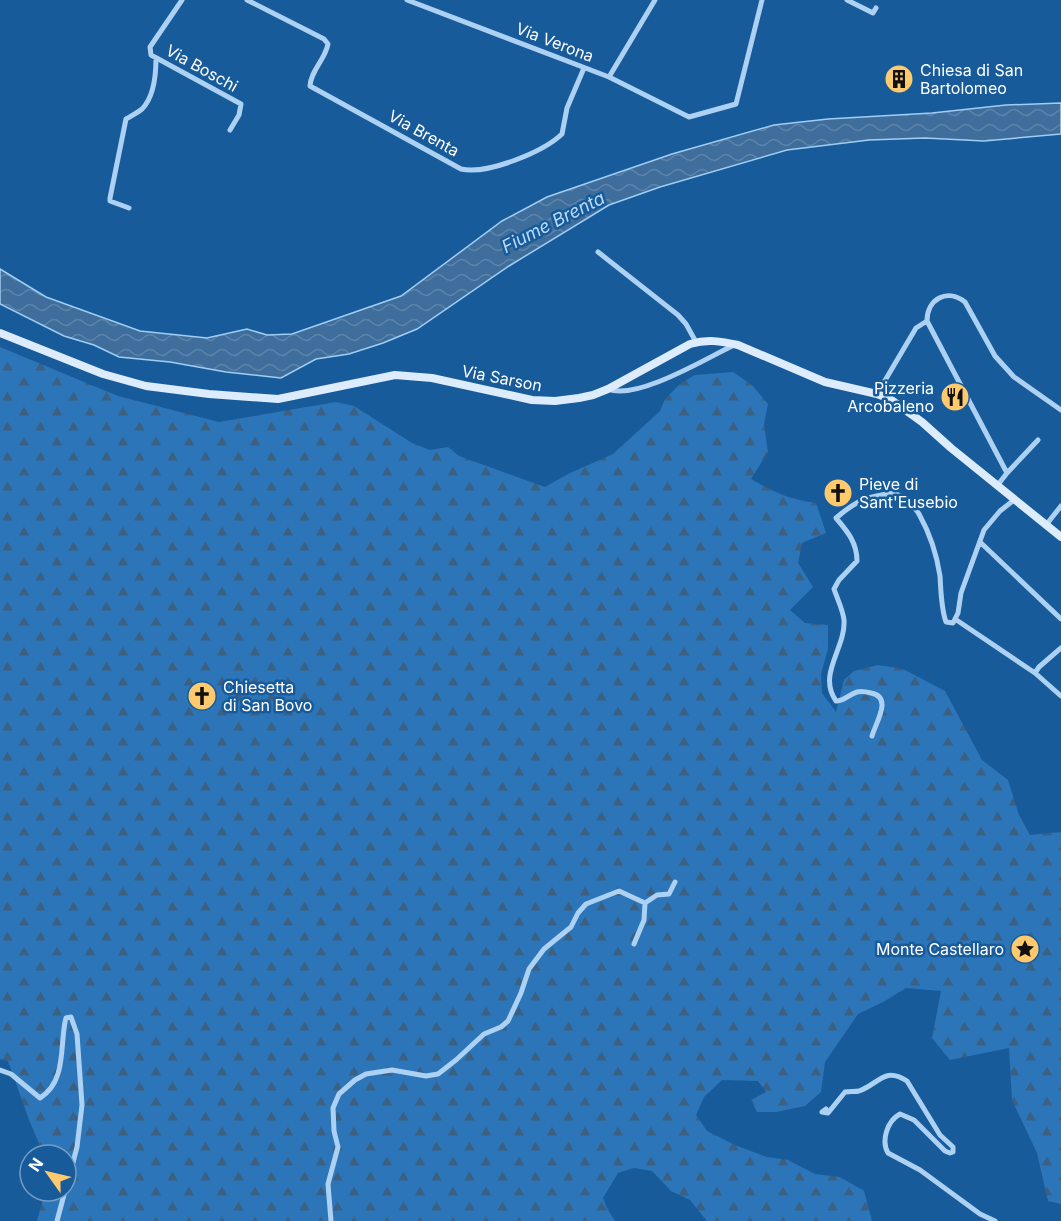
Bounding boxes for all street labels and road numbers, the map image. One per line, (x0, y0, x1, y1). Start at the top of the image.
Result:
street label: Via Verona (513, 18, 597, 66)
street label: Via Boschi (162, 40, 242, 96)
street label: Via Brenta (385, 105, 463, 161)
street label: Via Sarson (460, 360, 544, 396)

